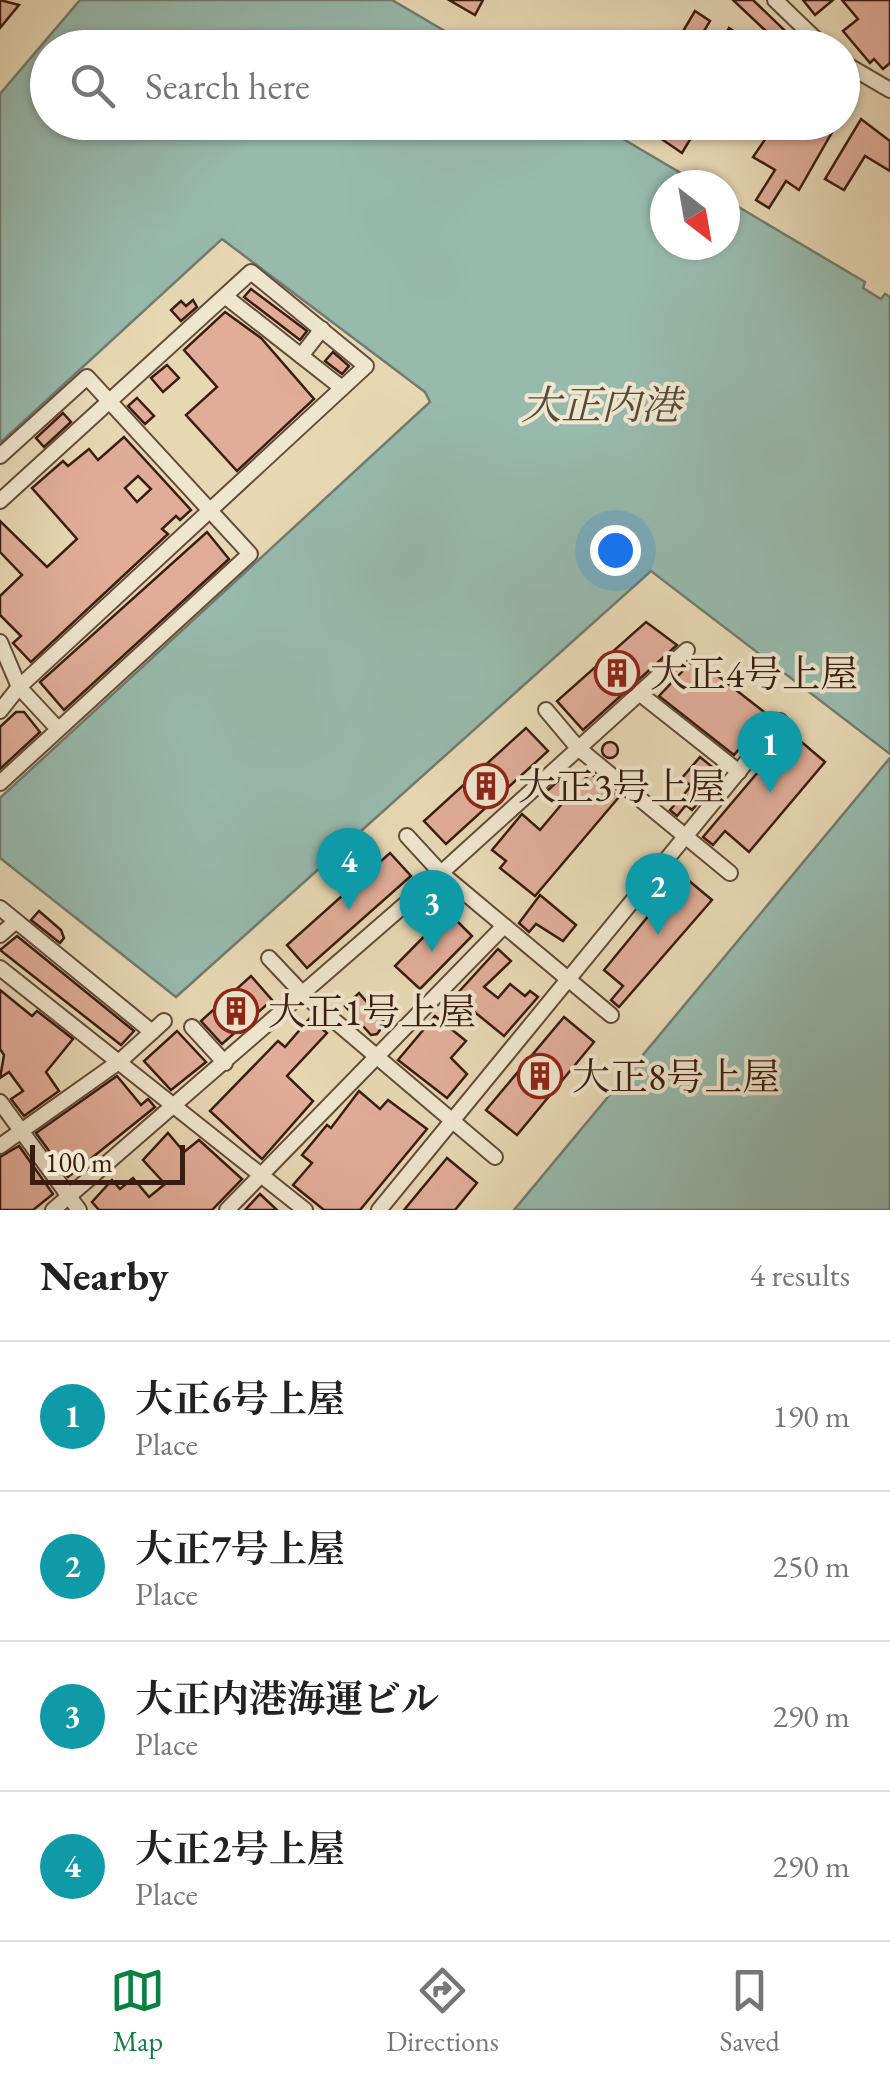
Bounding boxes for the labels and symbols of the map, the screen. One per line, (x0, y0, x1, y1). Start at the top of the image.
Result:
north arrow (650, 170, 740, 260)
water label: 大正内港 (521, 379, 686, 431)
your location (590, 525, 641, 576)
place label: 大正4号上屋 (650, 649, 858, 698)
building icon: 大正4号上屋 (594, 650, 640, 696)
pin: 1 (738, 710, 802, 793)
place label: 大正3号上屋 (518, 762, 726, 811)
building icon: 大正3号上屋 (463, 763, 509, 809)
pin: 4 (316, 828, 382, 910)
pin: 2 (626, 852, 690, 935)
pin: 3 (400, 870, 464, 952)
place label: 大正1号上屋 (268, 987, 476, 1036)
building icon: 大正1号上屋 (213, 988, 259, 1034)
place label: 大正8号上屋 (572, 1052, 780, 1101)
building icon: 大正8号上屋 (517, 1053, 563, 1099)
scale bar (30, 1140, 185, 1184)

